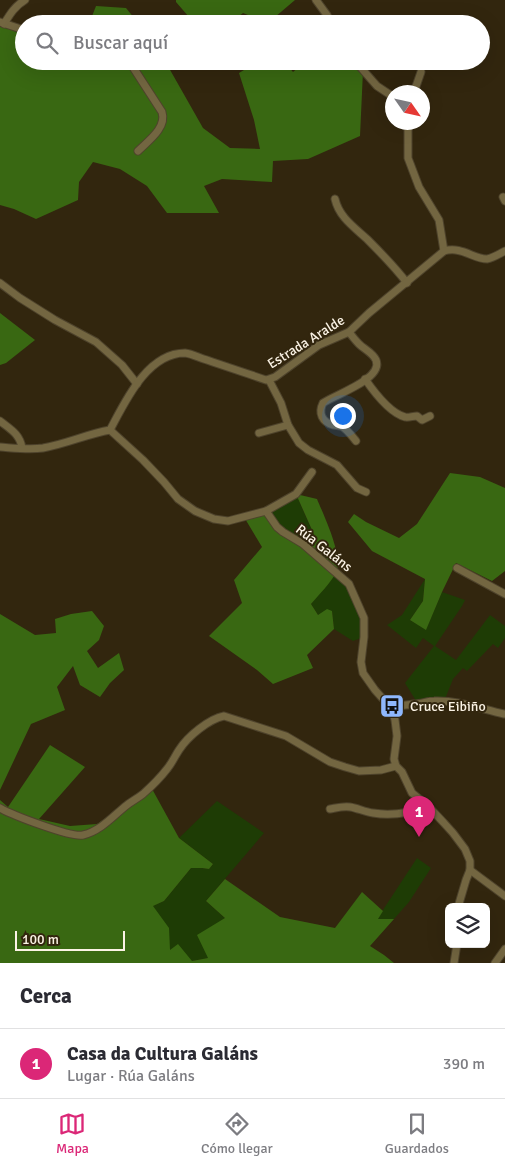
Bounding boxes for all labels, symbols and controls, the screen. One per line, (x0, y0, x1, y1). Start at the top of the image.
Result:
search box (15, 15, 490, 70)
icon: search (33, 29, 61, 57)
text: Buscar aquí (73, 31, 168, 55)
north arrow (385, 85, 430, 130)
street label: Estrada Aralde (264, 312, 348, 372)
your location (330, 403, 356, 429)
street label: Rúa Galáns (292, 521, 356, 575)
bus stop icon: Cruce Eibiño (379, 693, 405, 719)
place label: Cruce Eibiño (410, 698, 486, 715)
pin: 1 (403, 796, 435, 837)
map controls (445, 903, 490, 948)
button: layers (445, 903, 490, 948)
scale bar (15, 928, 125, 951)
text: 100 m (22, 931, 59, 948)
text: Cerca (20, 983, 72, 1009)
text: Casa da Cultura Galáns (67, 1042, 258, 1066)
text: 1 (32, 1054, 40, 1074)
text: 390 m (443, 1054, 485, 1074)
text: Lugar · Rúa Galáns (67, 1066, 195, 1086)
tab: Mapa (56, 1110, 89, 1157)
tab: Cómo llegar (201, 1110, 273, 1157)
tab: Guardados (385, 1110, 449, 1157)

